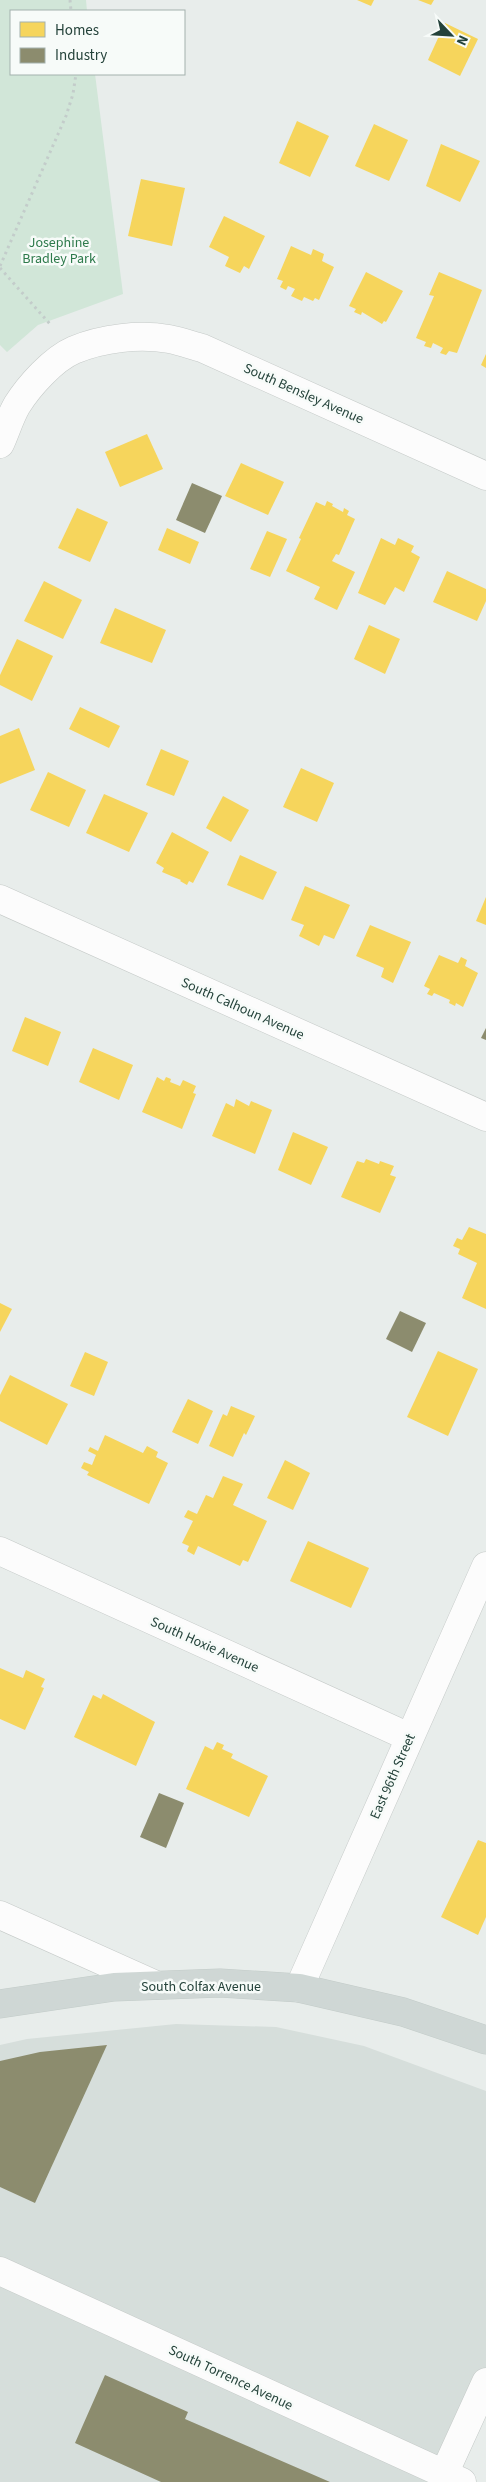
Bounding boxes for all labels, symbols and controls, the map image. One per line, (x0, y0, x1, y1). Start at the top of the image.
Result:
legend (10, 10, 185, 75)
north arrow (426, 10, 476, 60)
text: Homes (55, 20, 99, 41)
text: N (451, 32, 473, 49)
text: Industry (55, 45, 107, 66)
park label: Josephine Bradley Park (22, 233, 96, 269)
street label: South Bensley Avenue (240, 358, 367, 429)
street label: South Calhoun Avenue (178, 973, 307, 1045)
street label: South Hoxie Avenue (147, 1612, 262, 1678)
street label: East 96th Street (365, 1730, 421, 1822)
street label: South Colfax Avenue (141, 1977, 261, 1997)
street label: South Torrence Avenue (165, 2340, 296, 2416)

